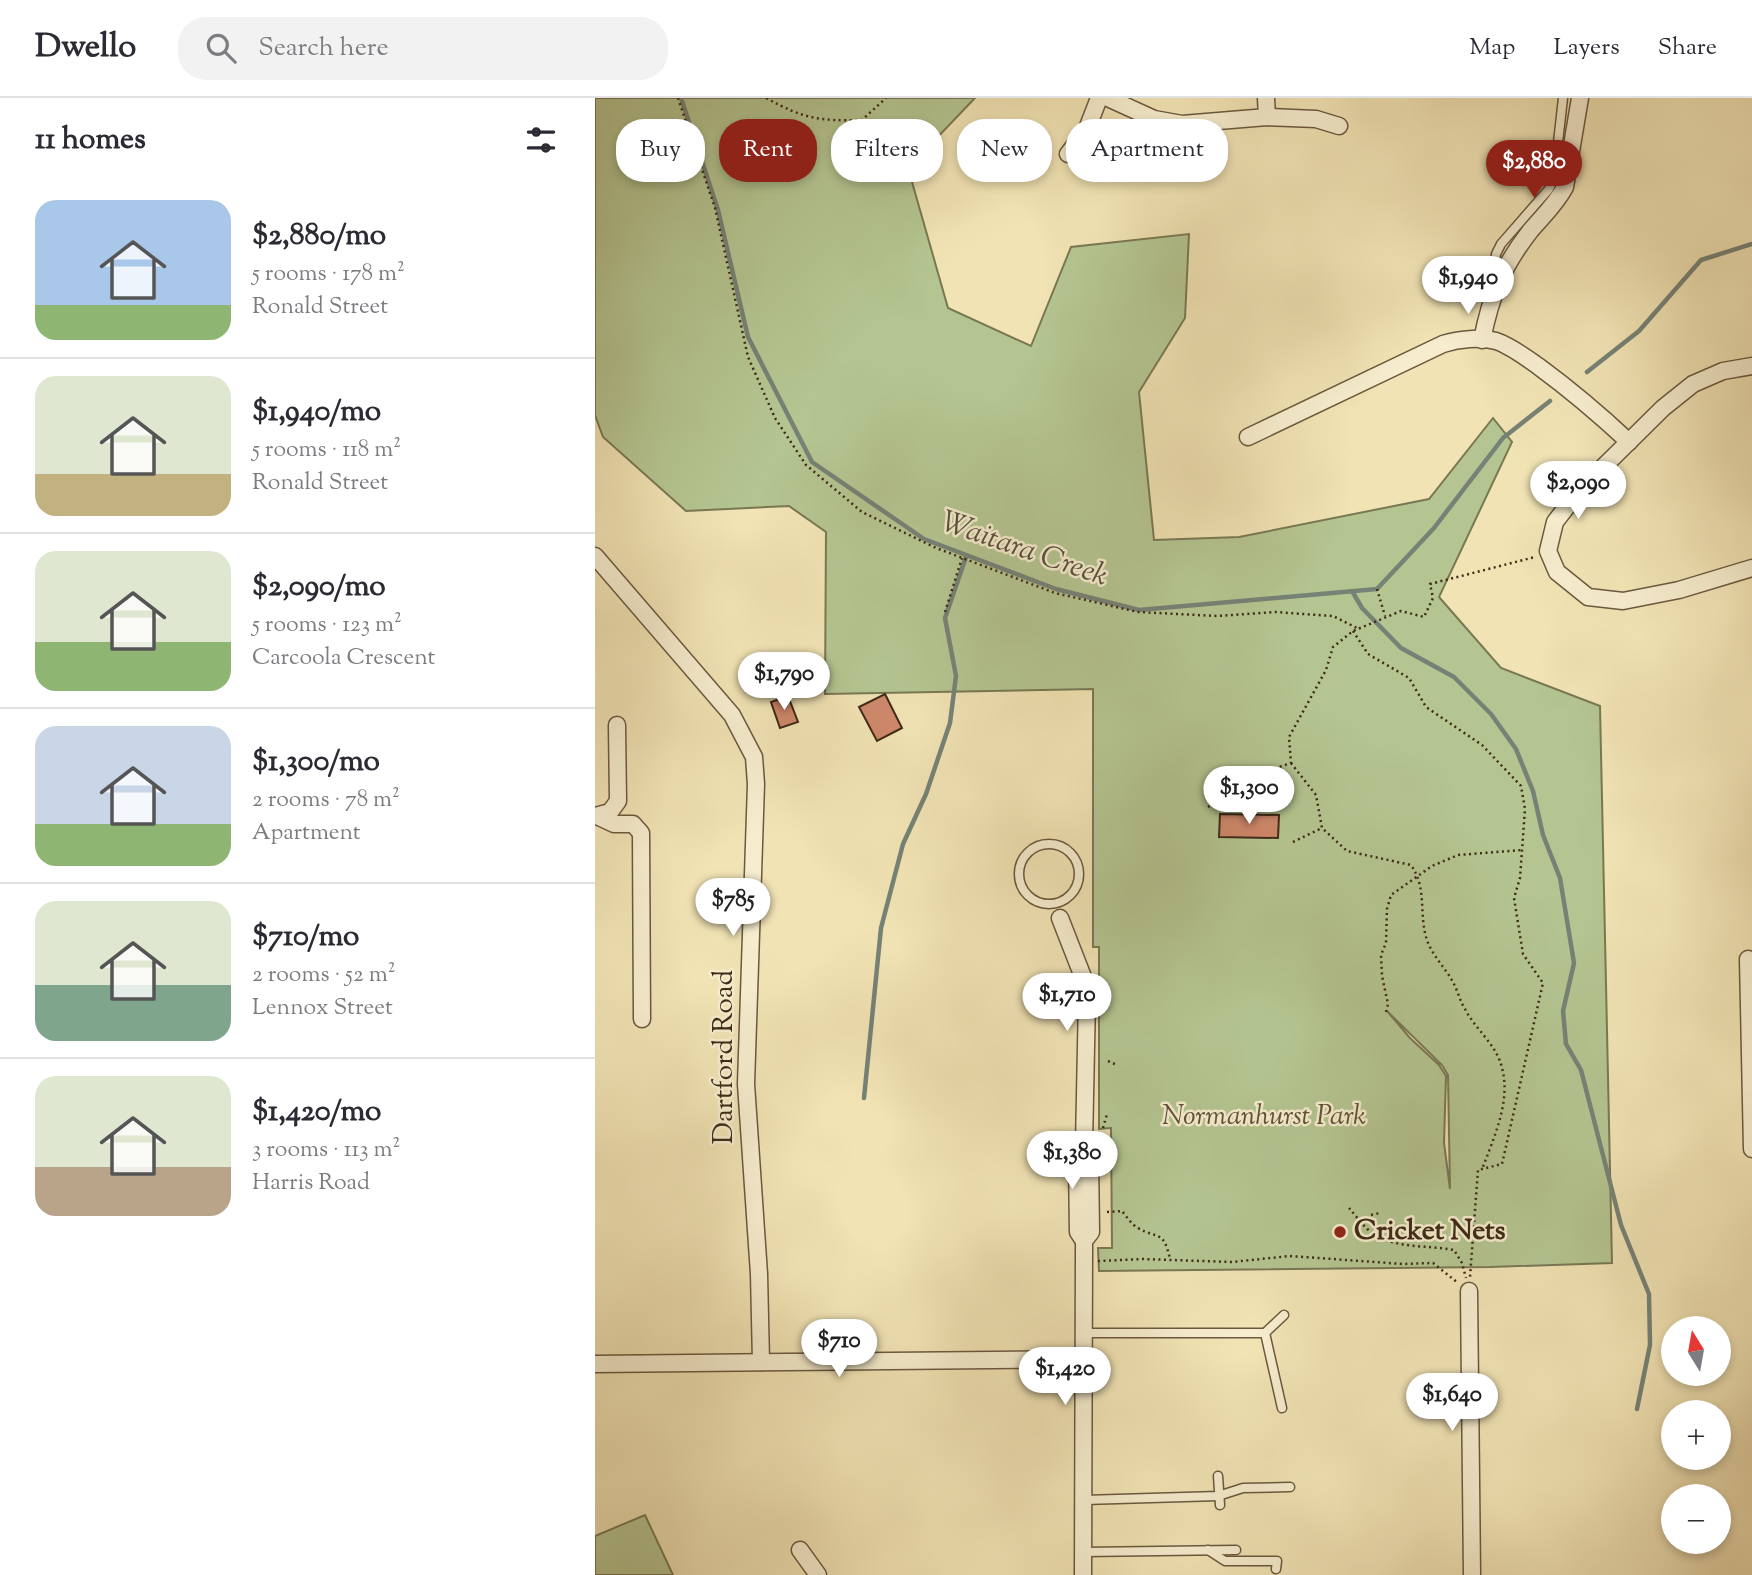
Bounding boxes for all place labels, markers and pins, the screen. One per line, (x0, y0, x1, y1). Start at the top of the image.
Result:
pin: $2,880 (1477, 140, 1591, 200)
pin: $1,940 (1411, 256, 1525, 316)
pin: $2,090 (1521, 462, 1635, 521)
pin: $1,790 (727, 652, 841, 712)
pin: $1,300 (1192, 766, 1306, 826)
pin: $785 (692, 878, 774, 938)
pin: $1,710 (1010, 974, 1124, 1033)
pin: $1,380 (1015, 1132, 1129, 1191)
place label: Cricket Nets (1354, 1212, 1506, 1252)
marker: Cricket Nets (1332, 1224, 1348, 1240)
pin: $710 (798, 1320, 880, 1379)
pin: $1,420 (1008, 1348, 1122, 1407)
pin: $1,640 (1395, 1374, 1509, 1433)

